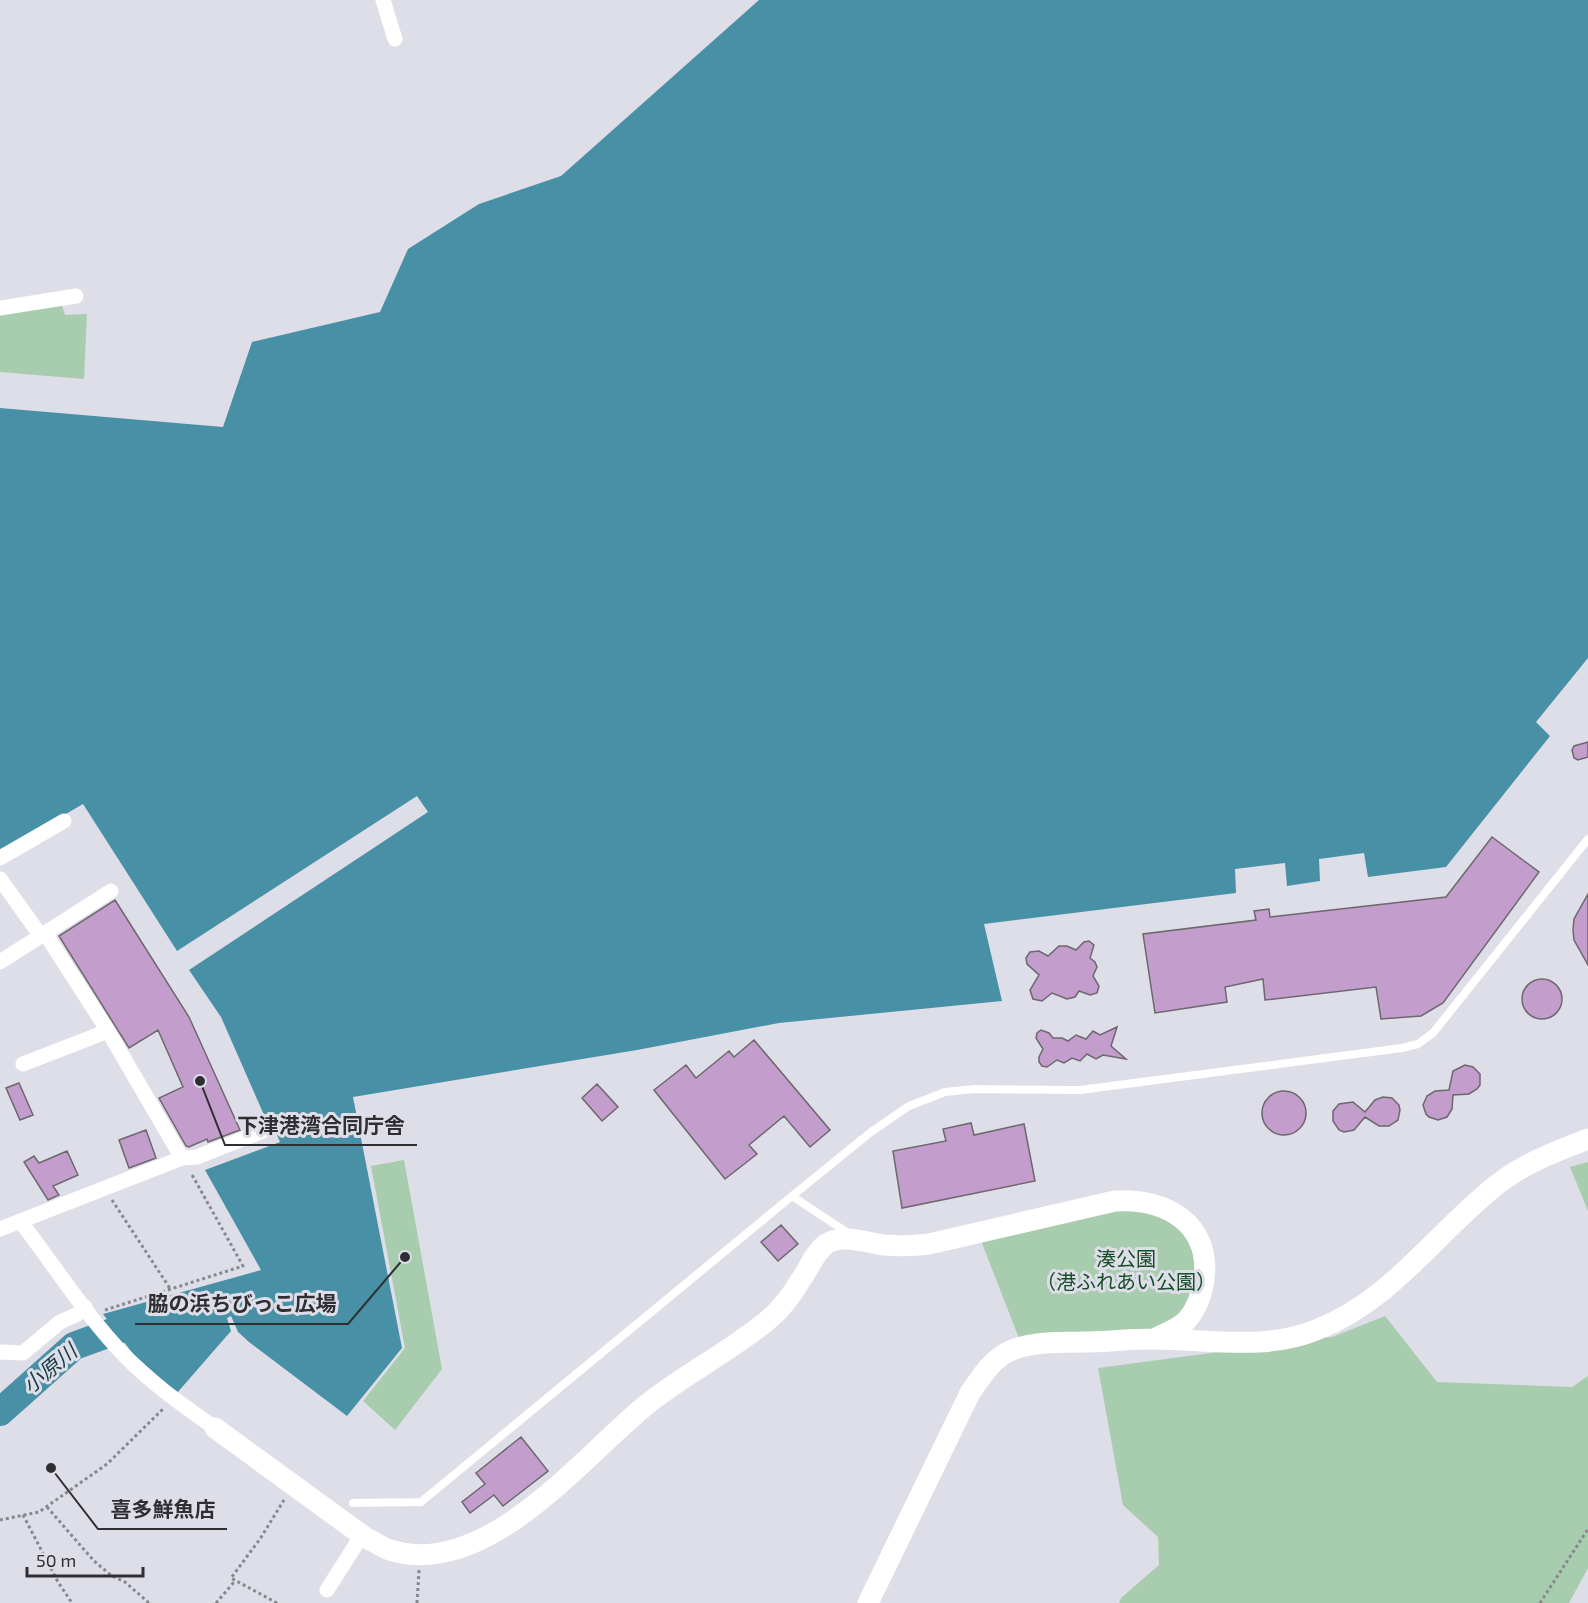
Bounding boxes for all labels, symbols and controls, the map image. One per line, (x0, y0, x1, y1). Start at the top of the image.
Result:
callout: 下津港湾合同庁舎 (225, 1106, 417, 1145)
text: 下津港湾合同庁舎 (237, 1112, 405, 1137)
park label: 湊公園 （港ふれあい公園） (1036, 1246, 1216, 1293)
callout: 脇の浜ちびっこ広場 (135, 1285, 348, 1324)
text: 脇の浜ちびっこ広場 (148, 1290, 337, 1315)
water label: 小原川 (17, 1337, 83, 1398)
callout: 喜多鮮魚店 (98, 1490, 227, 1529)
text: 喜多鮮魚店 (111, 1496, 216, 1521)
scale bar (27, 1540, 142, 1578)
text: 50 m (36, 1549, 76, 1571)

